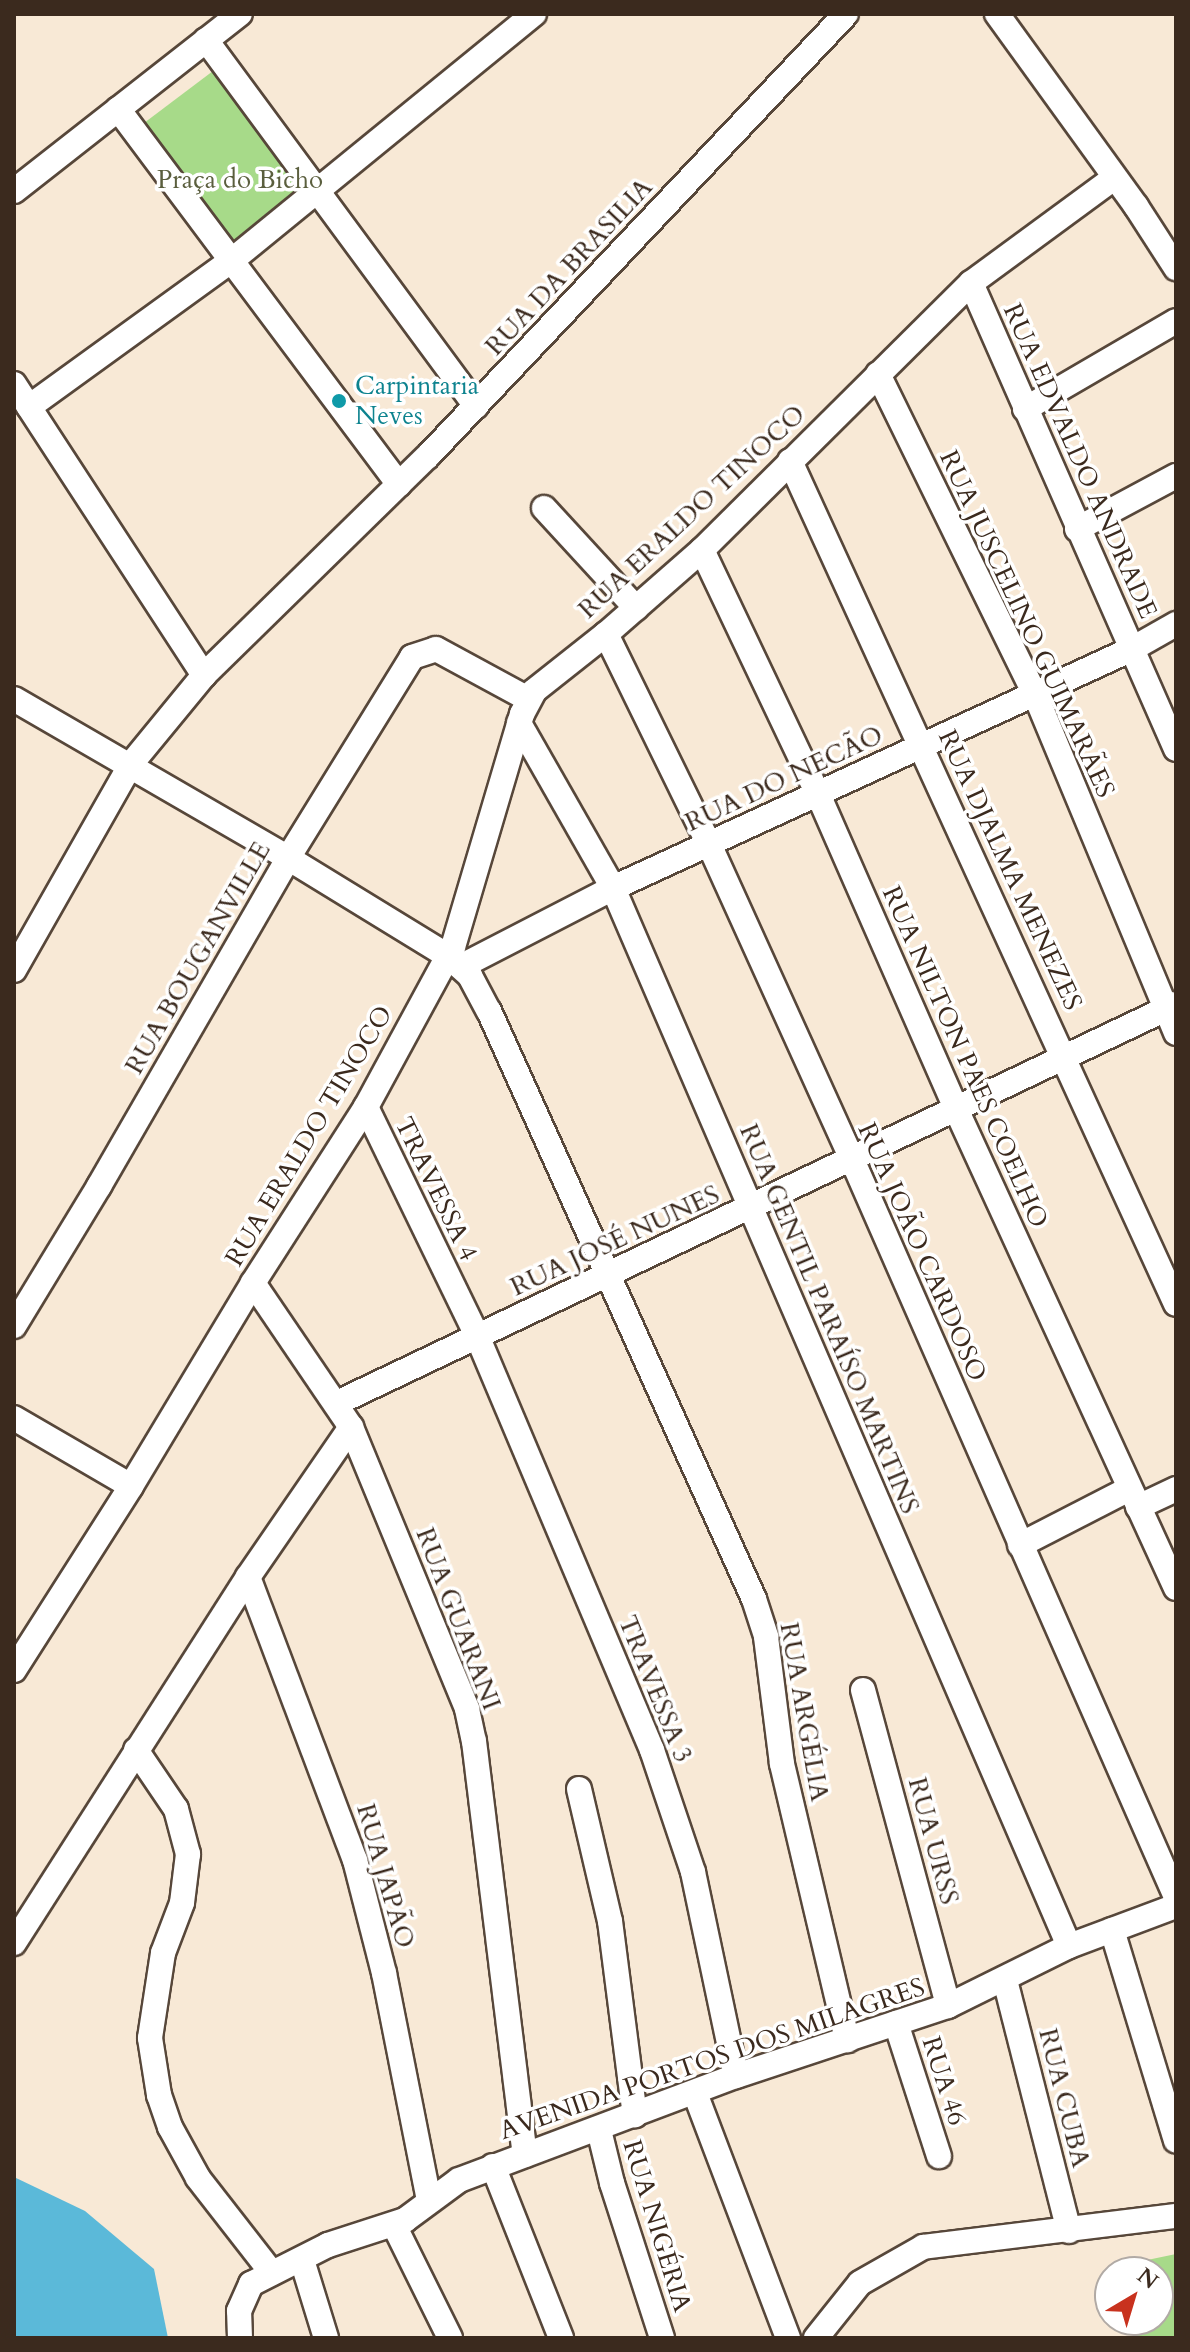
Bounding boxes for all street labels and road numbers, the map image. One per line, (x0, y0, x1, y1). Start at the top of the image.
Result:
street label: RUA DA BRASILIA (479, 172, 659, 362)
street label: RUA EDVALDO ANDRADE (996, 299, 1164, 623)
street label: RUA ERALDO TINOCO (572, 399, 812, 625)
street label: RUA JUSCELINO GUIMARÃES (933, 446, 1121, 802)
street label: RUA DO NECÃO (680, 720, 888, 838)
street label: RUA DJALMA MENEZES (931, 725, 1089, 1015)
street label: RUA BOUGANVILLE (119, 836, 277, 1080)
street label: RUA NILTON PAES COELHO (875, 881, 1055, 1233)
street label: RUA ERALDO TINOCO (219, 1000, 399, 1272)
street label: TRAVESSA 4 (388, 1112, 484, 1266)
street label: RUA JOÃO CARDOSO (851, 1118, 993, 1386)
street label: RUA GENTIL PARAÍSO MARTINS (733, 1120, 925, 1518)
street label: RUA JOSÉ NUNES (506, 1179, 724, 1303)
street label: RUA GUARANI (409, 1524, 507, 1714)
street label: TRAVESSA 3 (611, 1611, 699, 1767)
street label: RUA ARGÉLIA (773, 1620, 835, 1804)
street label: RUA URSS (901, 1774, 965, 1908)
street label: RUA JAPÃO (350, 1800, 420, 1952)
street label: AVENIDA PORTOS DOS MILAGRES (495, 1971, 929, 2147)
street label: RUA CUBA (1032, 2025, 1096, 2171)
street label: RUA 46 (915, 2033, 973, 2129)
street label: RUA NIGÉRIA (616, 2136, 698, 2316)

